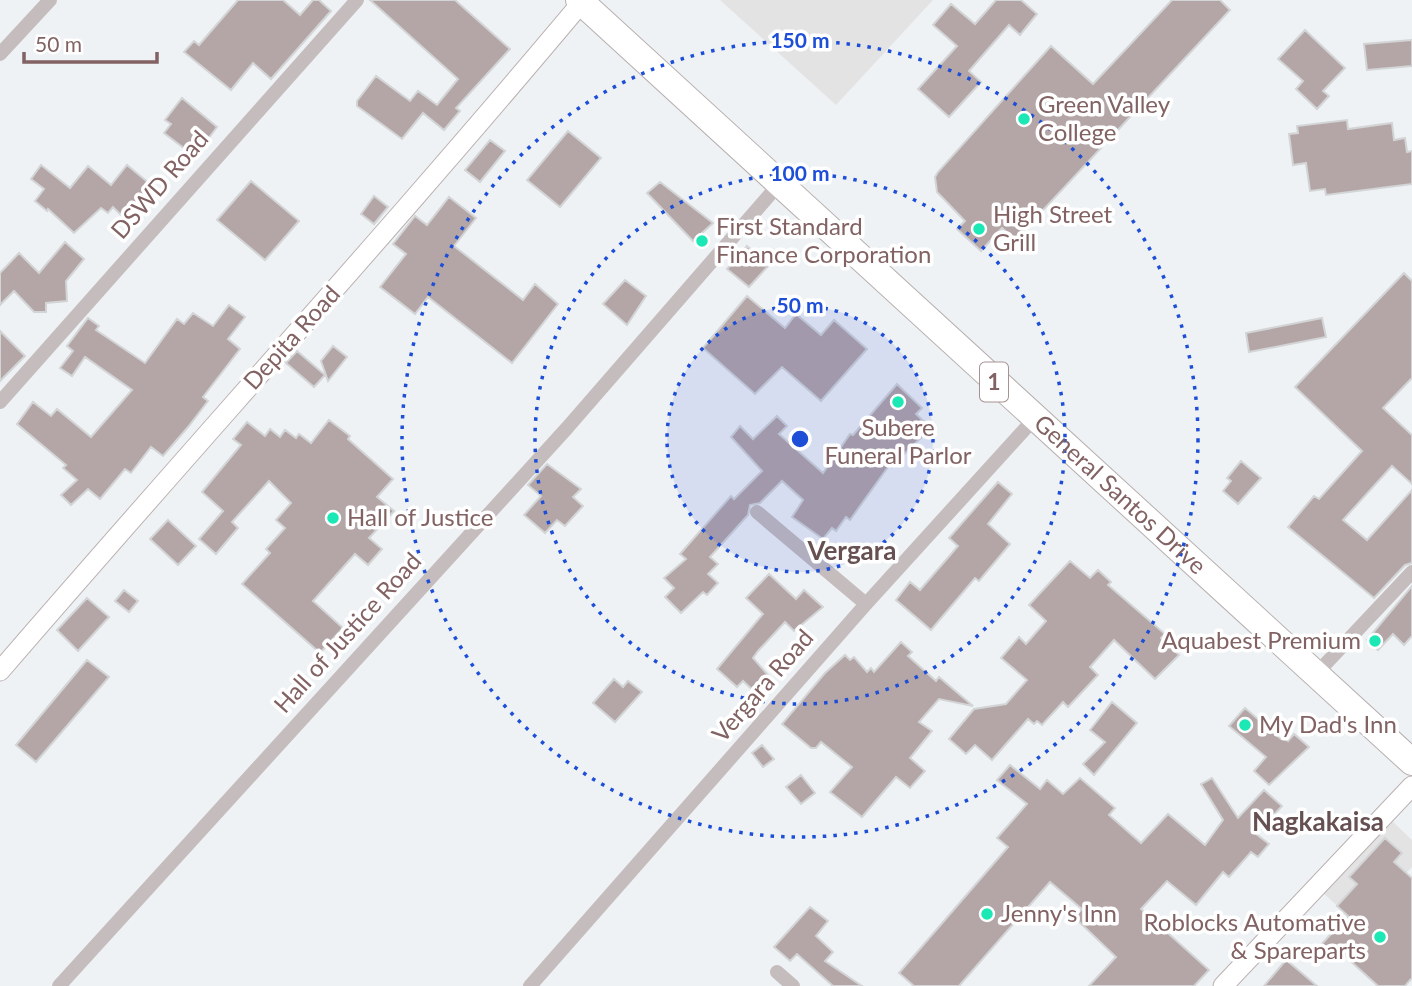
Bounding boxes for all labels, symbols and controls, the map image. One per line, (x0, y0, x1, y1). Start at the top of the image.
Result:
scale bar (24, 21, 158, 65)
text: 150 m (770, 27, 830, 52)
text: 50 m (35, 31, 82, 56)
place label: Green Valley College (1038, 89, 1171, 146)
marker: Green Valley College (1016, 111, 1032, 127)
street label: DSWD Road (104, 124, 214, 244)
text: 100 m (770, 160, 830, 185)
place label: High Street Grill (993, 199, 1113, 256)
place label: First Standard Finance Corporation (716, 211, 931, 268)
marker: High Street Grill (971, 221, 987, 237)
marker: First Standard Finance Corporation (694, 233, 710, 249)
street label: Depita Road (237, 279, 345, 395)
text: 50 m (776, 292, 824, 317)
road number: 1 (980, 362, 1008, 402)
marker: Subere Funeral Parlor (890, 394, 906, 410)
street label: General Santos Drive (1029, 408, 1213, 579)
place label: Subere Funeral Parlor (824, 412, 972, 469)
centre of rings (788, 427, 812, 451)
place label: Hall of Justice (347, 502, 493, 531)
marker: Hall of Justice (325, 510, 341, 526)
district label: Vergara (806, 534, 897, 566)
street label: Hall of Justice Road (267, 546, 427, 718)
street label: Vergara Road (705, 623, 819, 747)
place label: Aquabest Premium (1161, 625, 1361, 654)
marker: Aquabest Premium (1367, 633, 1383, 649)
place label: My Dad's Inn (1259, 709, 1397, 738)
marker: My Dad's Inn (1237, 717, 1253, 733)
district label: Nagkakaisa (1252, 805, 1384, 837)
place label: Jenny's Inn (1001, 898, 1117, 927)
marker: Jenny's Inn (979, 906, 995, 922)
place label: Roblocks Automative & Spareparts (1144, 907, 1366, 964)
marker: Roblocks Automative & Spareparts (1372, 929, 1388, 945)

